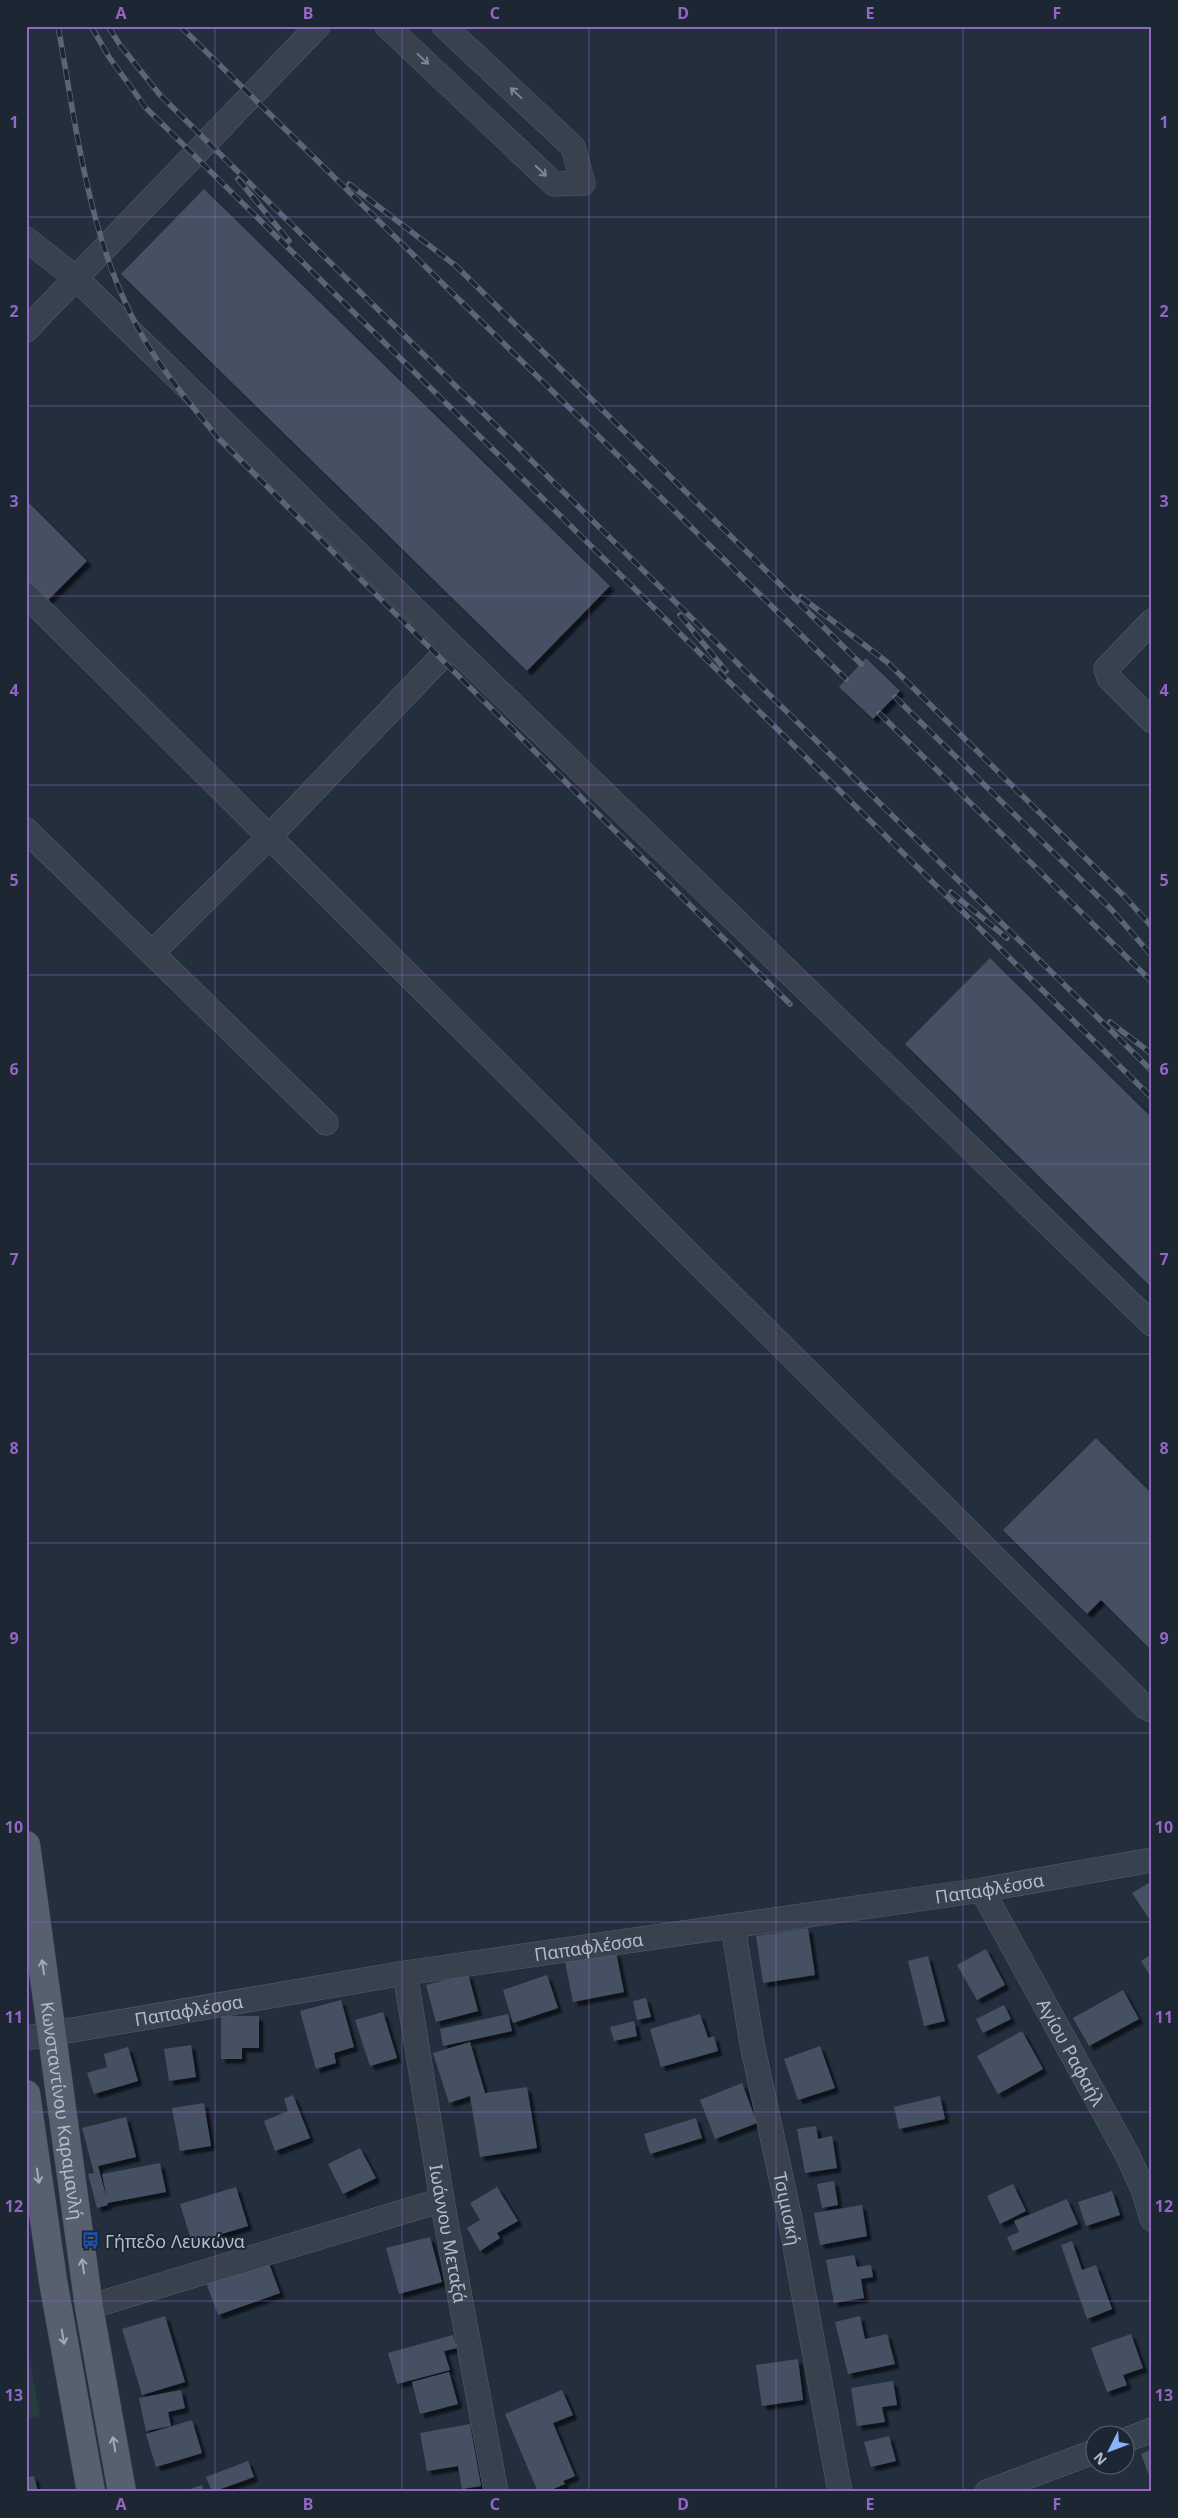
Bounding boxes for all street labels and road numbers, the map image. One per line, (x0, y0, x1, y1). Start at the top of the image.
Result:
street label: Παπαφλέσσα (933, 1867, 1046, 1909)
street label: Παπαφλέσσα (533, 1927, 645, 1966)
street label: Παπαφλέσσα (132, 1989, 245, 2031)
street label: Αγίου Ραφαήλ (1032, 1994, 1111, 2111)
street label: Κωνσταντίνου Καραμανλή (35, 2000, 89, 2221)
street label: Ιωάννου Μεταξά (424, 2162, 473, 2305)
street label: Τσιμισκή (768, 2170, 807, 2247)

